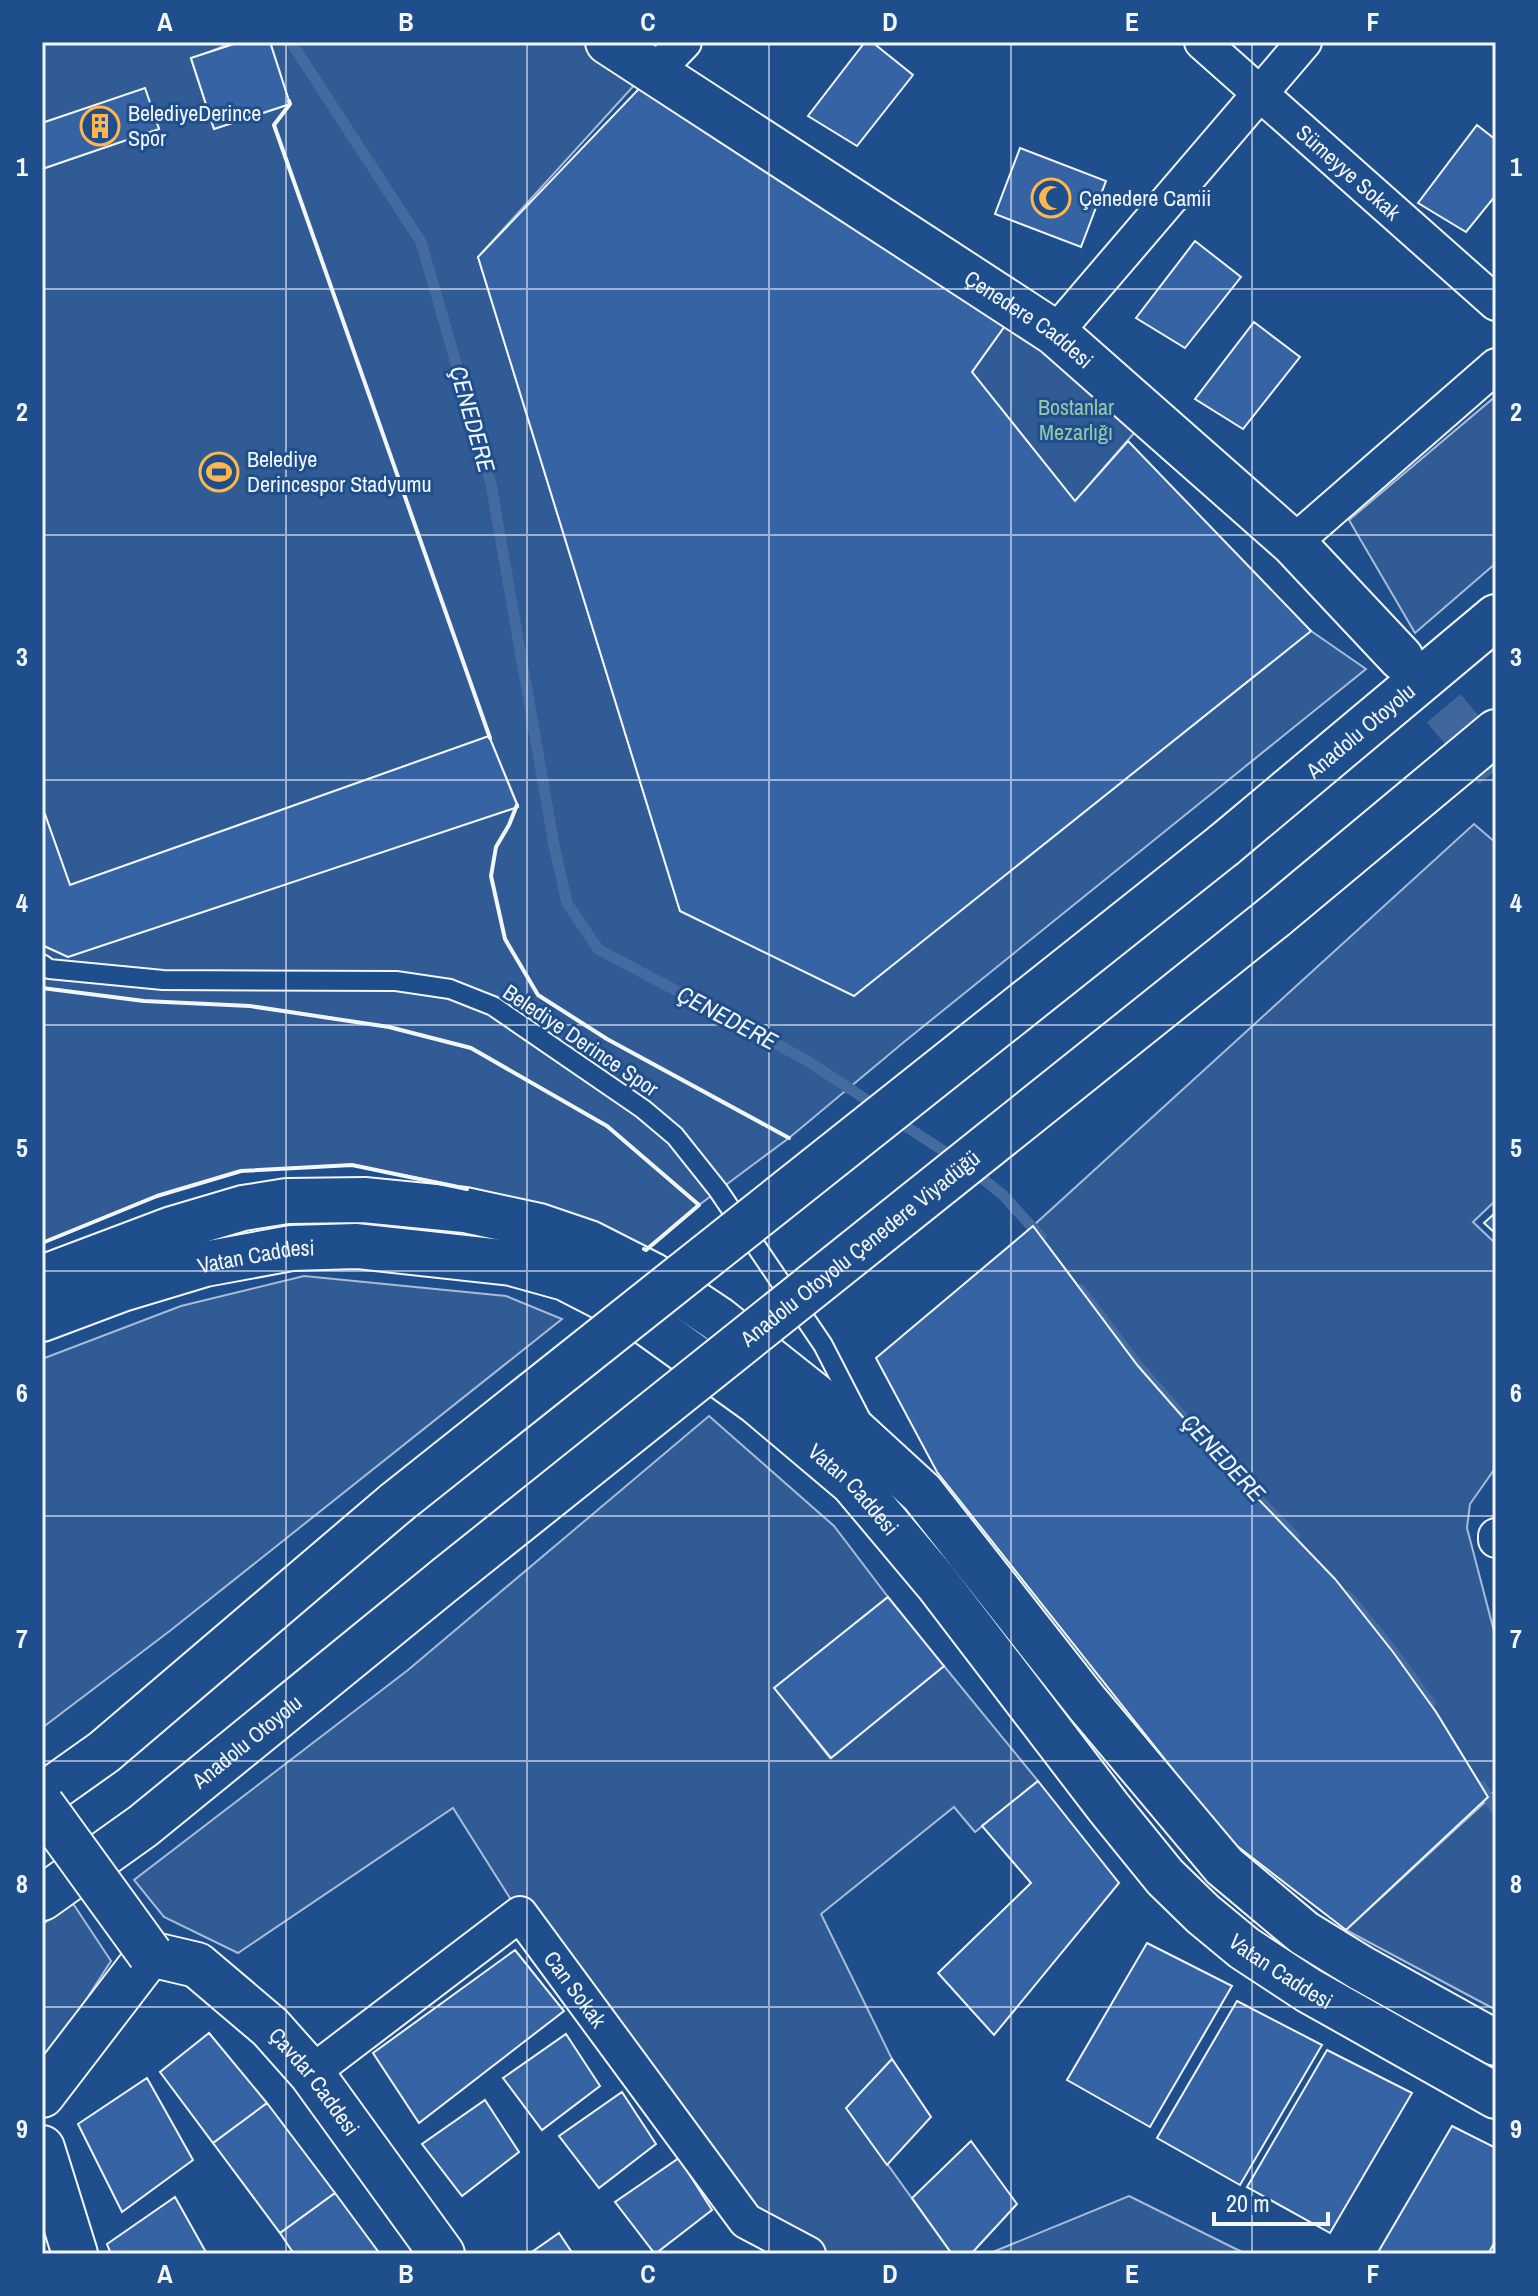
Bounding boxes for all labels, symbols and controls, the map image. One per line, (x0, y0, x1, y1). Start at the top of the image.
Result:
text: A (157, 4, 173, 39)
text: B (398, 4, 414, 39)
text: C (640, 4, 656, 39)
text: D (882, 4, 898, 39)
text: E (1125, 4, 1139, 39)
text: F (1366, 4, 1380, 39)
place label: BelediyeDerince Spor (128, 98, 261, 153)
building icon: BelediyeDerince Spor (79, 105, 121, 147)
street label: Sümeyye Sokak (1290, 118, 1408, 227)
text: 1 (16, 149, 28, 184)
text: 1 (1510, 149, 1522, 184)
mosque icon: Çenedere Camii (1030, 177, 1072, 219)
place label: Çenedere Camii (1079, 183, 1211, 213)
street label: Çenedere Caddesi (959, 263, 1100, 375)
water label: ÇENEDERE (443, 362, 504, 477)
park label: Bostanlar Mezarlığı (1038, 392, 1114, 447)
text: 2 (16, 394, 28, 429)
text: 2 (1510, 394, 1522, 429)
place label: Belediye Derincespor Stadyumu (247, 444, 432, 499)
sports icon: Belediye Derincespor Stadyumu (198, 451, 240, 493)
text: 3 (16, 639, 28, 674)
text: 3 (1510, 639, 1522, 674)
street label: Anadolu Otoyolu (1299, 676, 1421, 786)
text: 4 (16, 885, 28, 920)
text: 4 (1510, 885, 1522, 920)
street label: Belediye Derince Spor (497, 977, 665, 1103)
water label: ÇENEDERE (672, 977, 784, 1057)
text: 5 (16, 1130, 28, 1165)
text: 5 (1510, 1130, 1522, 1165)
street label: Anadolu Otoyolu Çenedere Viyadüğü (733, 1143, 986, 1354)
street label: Vatan Caddesi (194, 1232, 315, 1280)
text: 6 (16, 1375, 28, 1410)
text: 6 (1510, 1375, 1522, 1410)
water label: ÇENEDERE (1175, 1406, 1273, 1509)
street label: Vatan Caddesi (802, 1436, 906, 1541)
text: 7 (16, 1621, 28, 1656)
text: 7 (1510, 1621, 1522, 1656)
street label: Anadolu Otoyolu (185, 1688, 308, 1796)
text: 8 (16, 1866, 28, 1901)
text: 8 (1510, 1866, 1522, 1901)
street label: Vatan Caddesi (1223, 1927, 1338, 2016)
street label: Can Sokak (537, 1945, 614, 2034)
street label: Çavdar Caddesi (262, 2021, 367, 2142)
text: 9 (16, 2111, 28, 2146)
text: 9 (1510, 2111, 1522, 2146)
scale bar (1214, 2176, 1328, 2226)
text: 20 m (1226, 2187, 1270, 2219)
text: A (157, 2256, 173, 2291)
text: B (398, 2256, 414, 2291)
text: C (640, 2256, 656, 2291)
text: D (882, 2256, 898, 2291)
text: E (1125, 2256, 1139, 2291)
text: F (1366, 2256, 1380, 2291)

